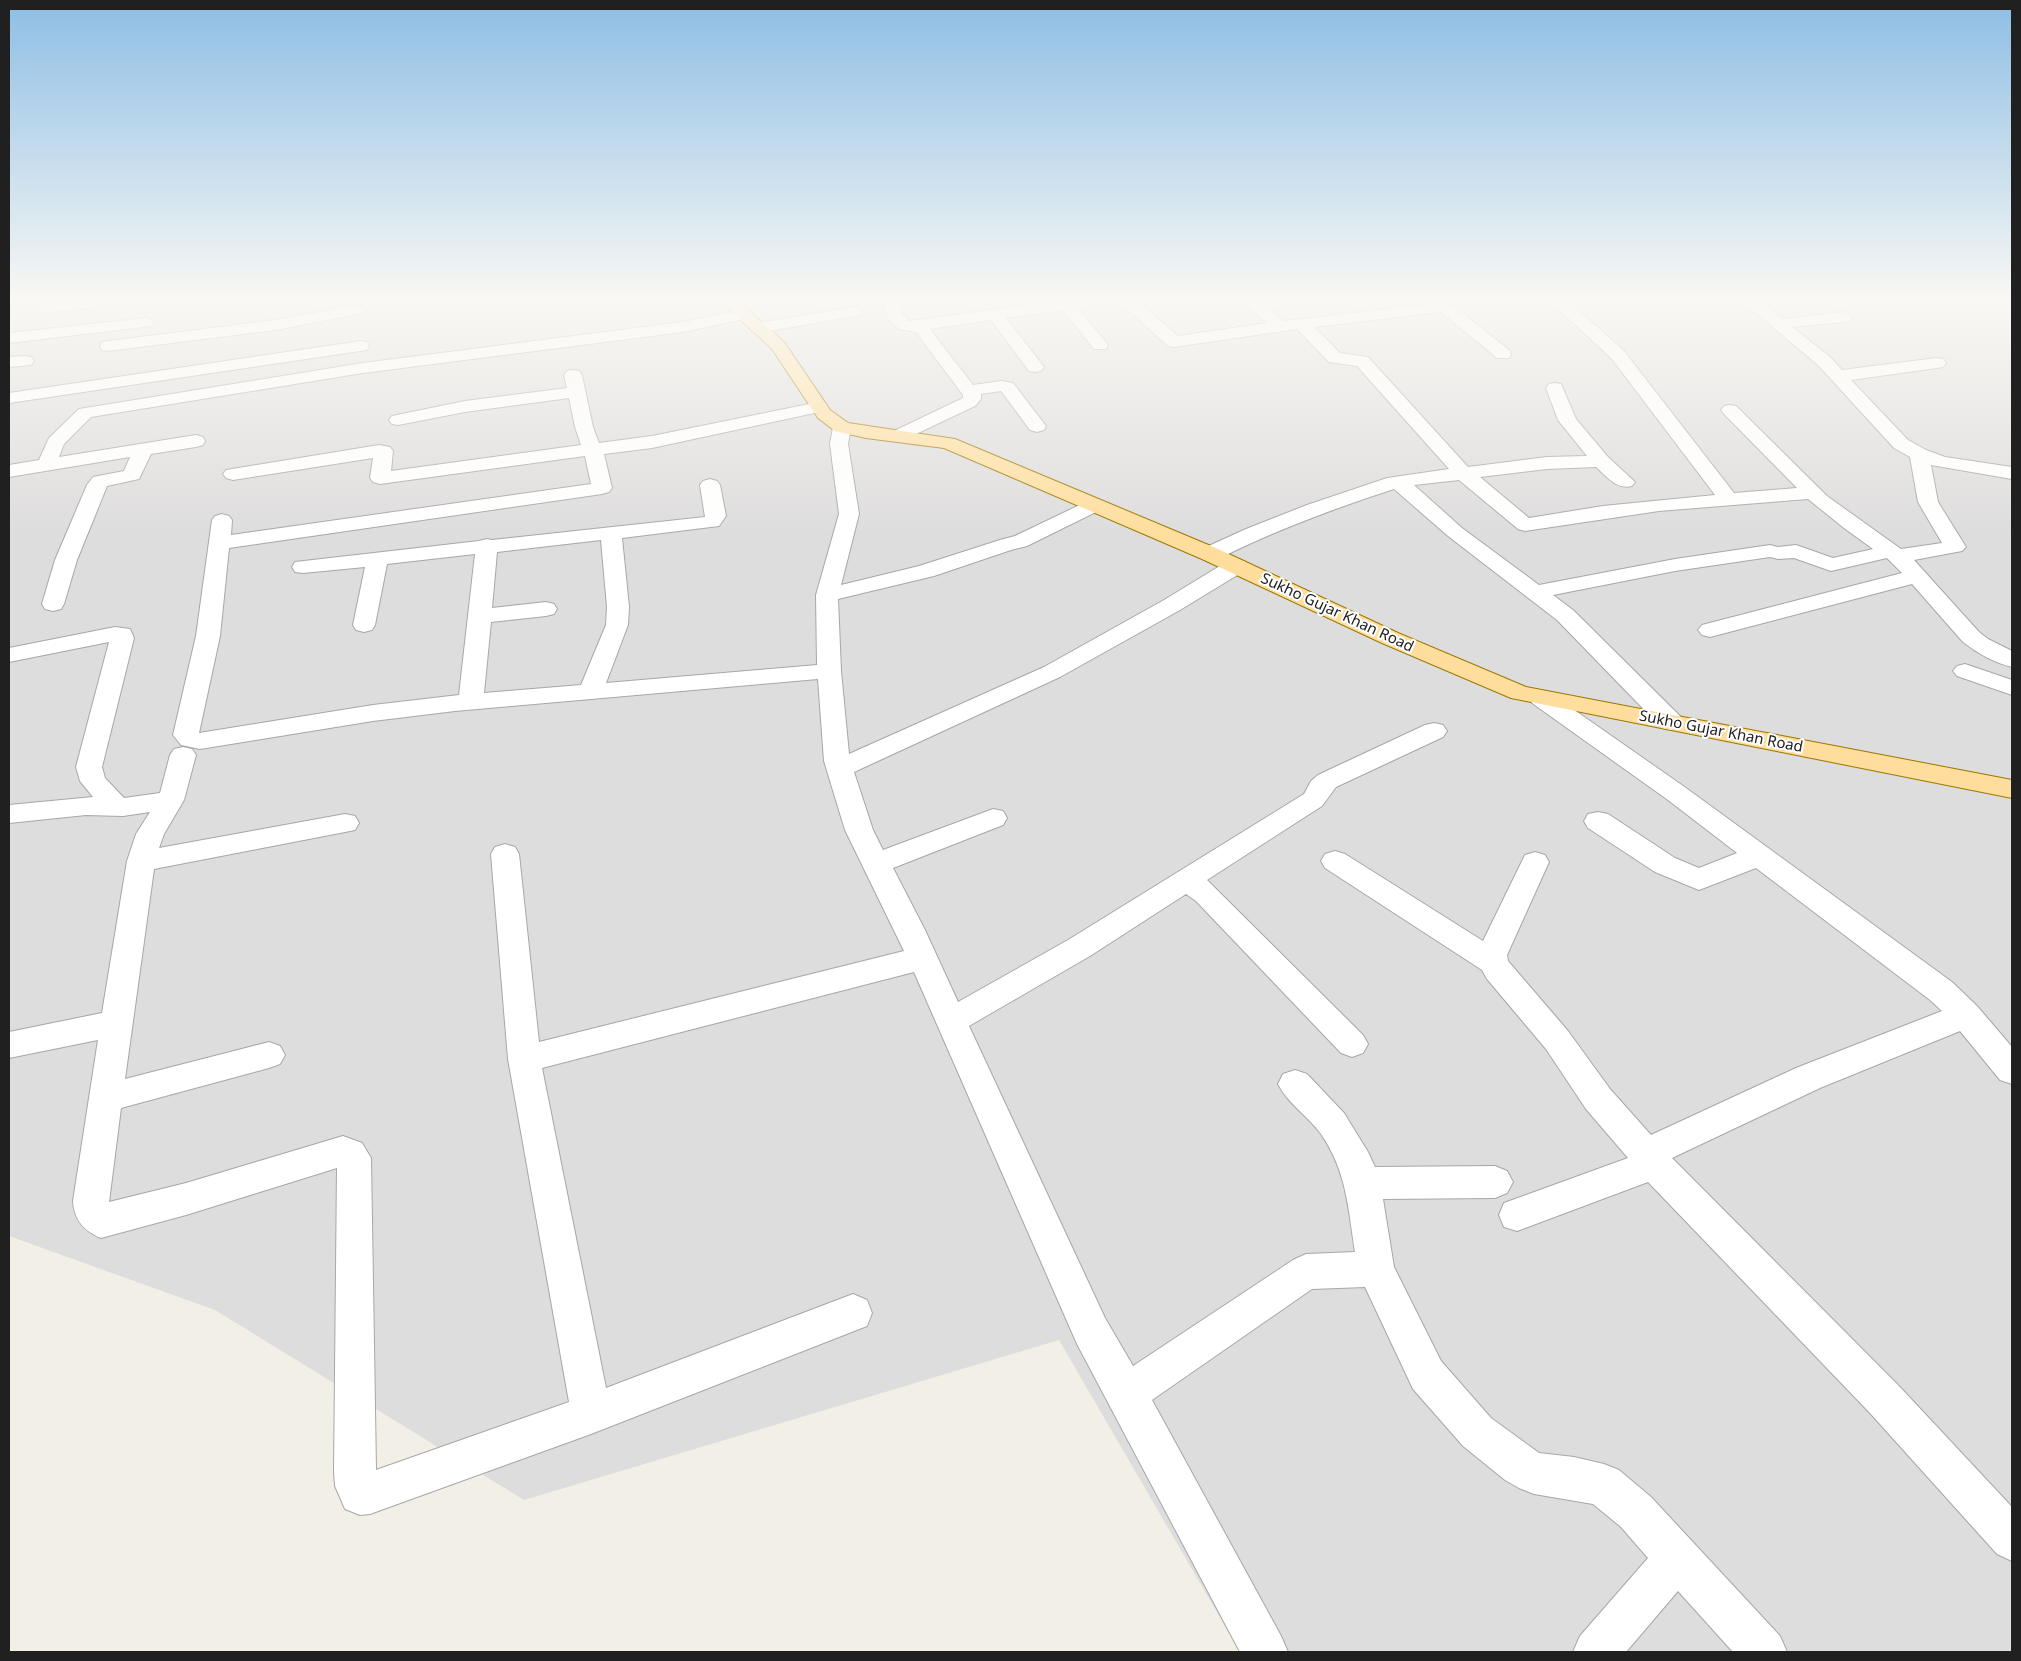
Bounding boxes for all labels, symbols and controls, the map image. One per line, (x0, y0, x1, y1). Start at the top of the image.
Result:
street label: Sukho Gujar Khan Road (1258, 570, 1416, 656)
street label: Sukho Gujar Khan Road (1638, 707, 1804, 757)

